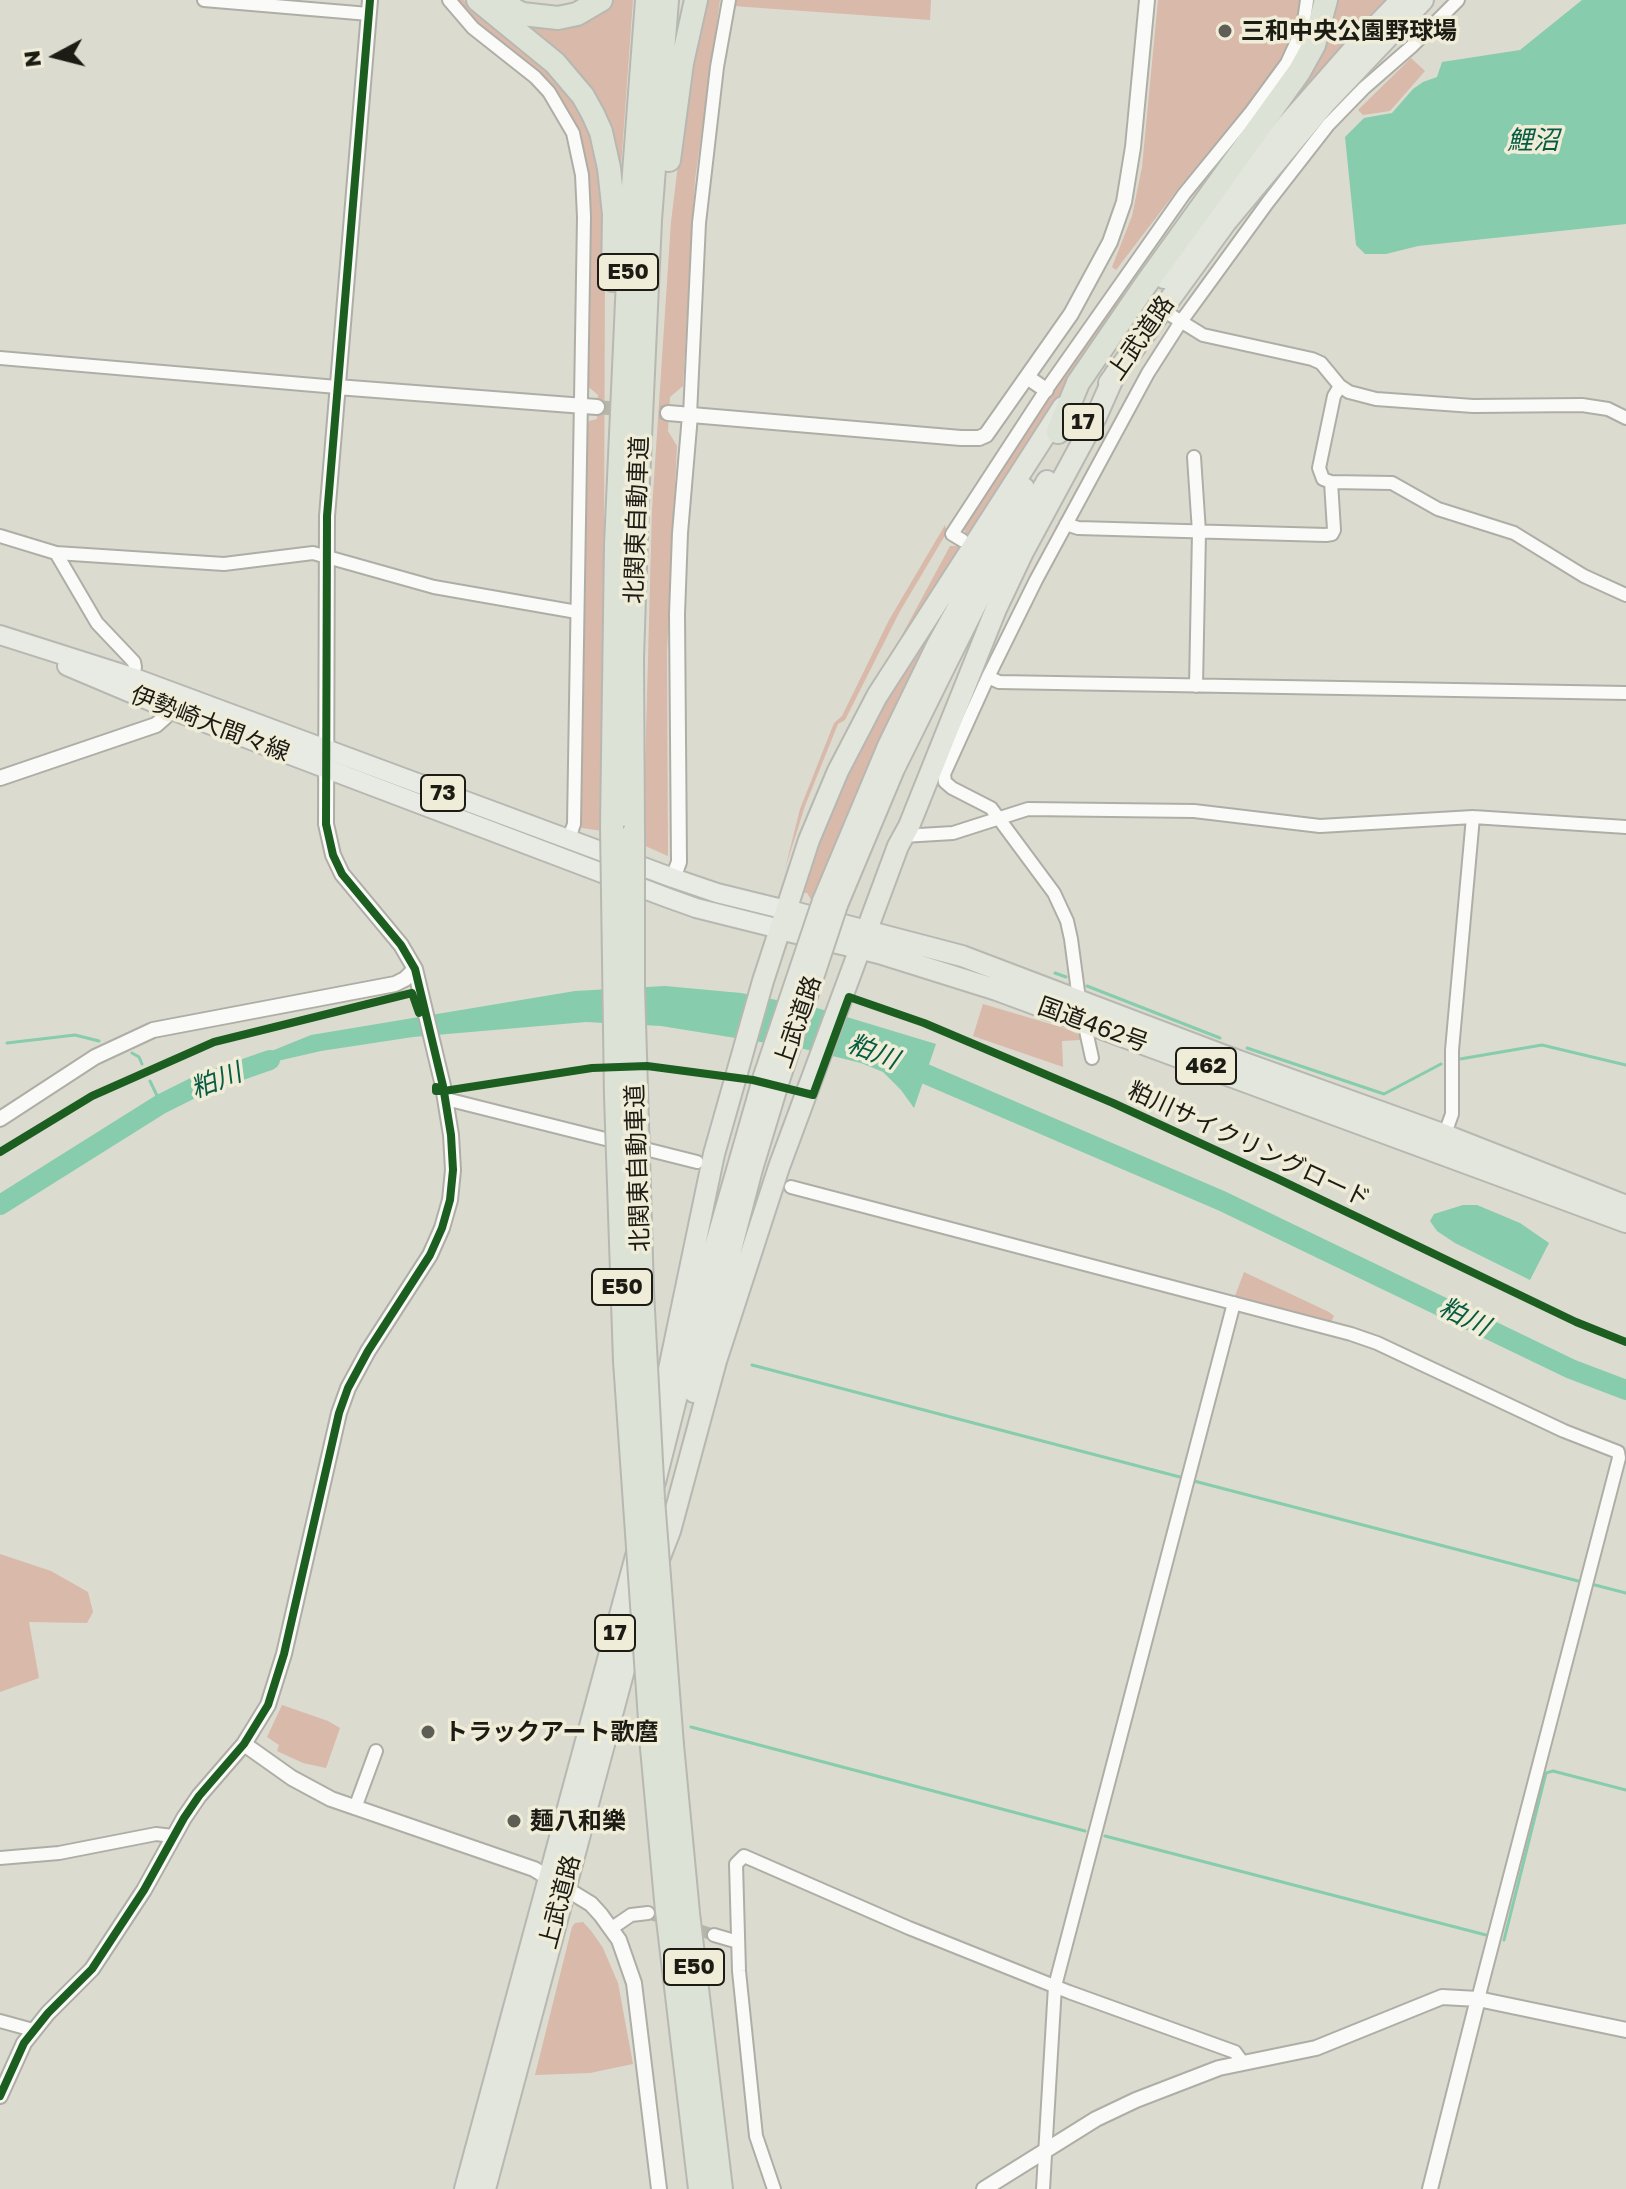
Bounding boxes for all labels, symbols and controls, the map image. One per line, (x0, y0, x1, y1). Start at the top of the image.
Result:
north arrow (16, 16, 96, 96)
place label: 三和中央公園野球場 (1241, 17, 1457, 45)
marker: 三和中央公園野球場 (1216, 22, 1234, 40)
text: N (17, 49, 46, 69)
water label: 鯉沼 (1507, 125, 1559, 157)
road number: E50 (598, 254, 658, 290)
street label: 上武道路 (1102, 290, 1180, 386)
road number: 17 (1063, 404, 1103, 440)
street label: 北関東自動車道 (620, 436, 654, 604)
street label: 伊勢崎大間々線 (126, 680, 294, 768)
road number: 73 (421, 775, 465, 811)
street label: 上武道路 (769, 972, 827, 1072)
street label: 国道462号 (1034, 992, 1152, 1058)
water label: 粕川 (843, 1028, 903, 1076)
road number: 462 (1176, 1048, 1236, 1084)
water label: 粕川 (186, 1057, 246, 1105)
street label: 粕川サイクリングロード (1123, 1076, 1375, 1214)
street label: 北関東自動車道 (621, 1084, 655, 1252)
road number: E50 (592, 1269, 652, 1305)
water label: 粕川 (1434, 1292, 1494, 1342)
road number: 17 (595, 1615, 635, 1651)
place label: トラックアート歌麿 (444, 1718, 659, 1746)
marker: トラックアート歌麿 (419, 1723, 437, 1741)
place label: 麺八和樂 (530, 1807, 626, 1835)
marker: 麺八和樂 (505, 1812, 523, 1830)
street label: 上武道路 (534, 1852, 586, 1952)
road number: E50 (664, 1949, 724, 1985)

